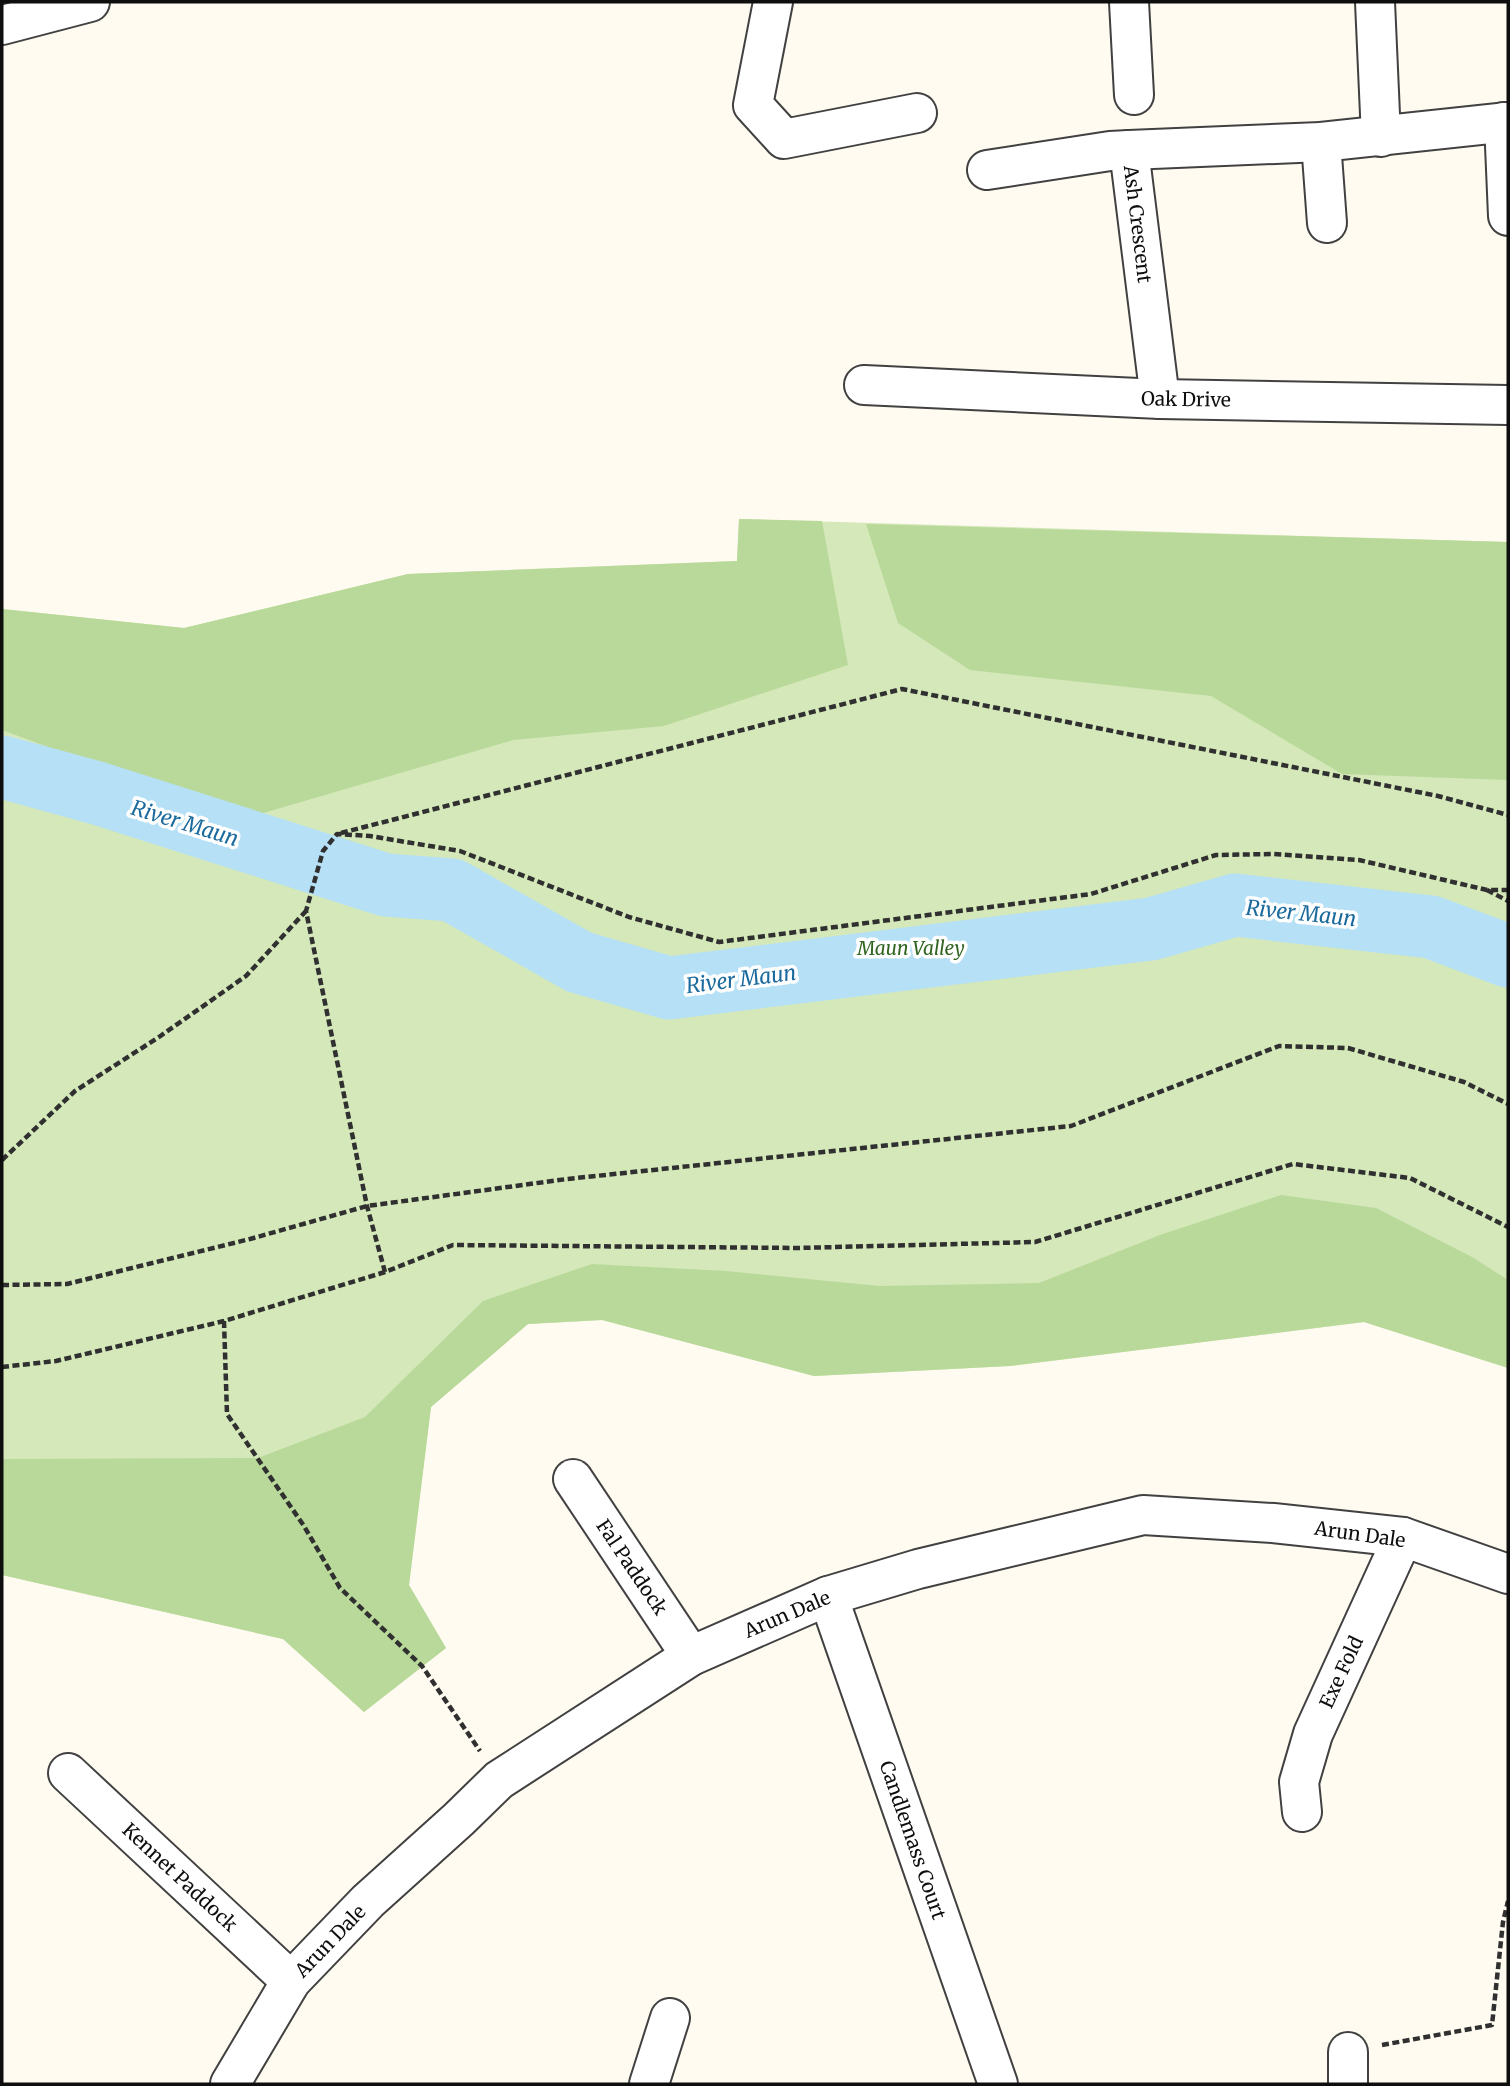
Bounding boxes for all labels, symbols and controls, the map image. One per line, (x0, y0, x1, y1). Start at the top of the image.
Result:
street label: Ash Crescent (1119, 163, 1157, 285)
street label: Oak Drive (1141, 386, 1231, 412)
water label: River Maun (128, 794, 242, 852)
water label: River Maun (1245, 894, 1357, 932)
park label: Maun Valley (856, 936, 965, 960)
water label: River Maun (684, 959, 798, 999)
street label: Fal Paddock (591, 1515, 673, 1619)
street label: Arun Dale (1312, 1516, 1407, 1552)
street label: Arun Dale (739, 1585, 834, 1643)
street label: Exe Fold (1314, 1632, 1368, 1712)
street label: Candlemass Court (875, 1758, 952, 1923)
street label: Kennet Paddock (118, 1818, 242, 1936)
street label: Arun Dale (289, 1900, 370, 1983)

